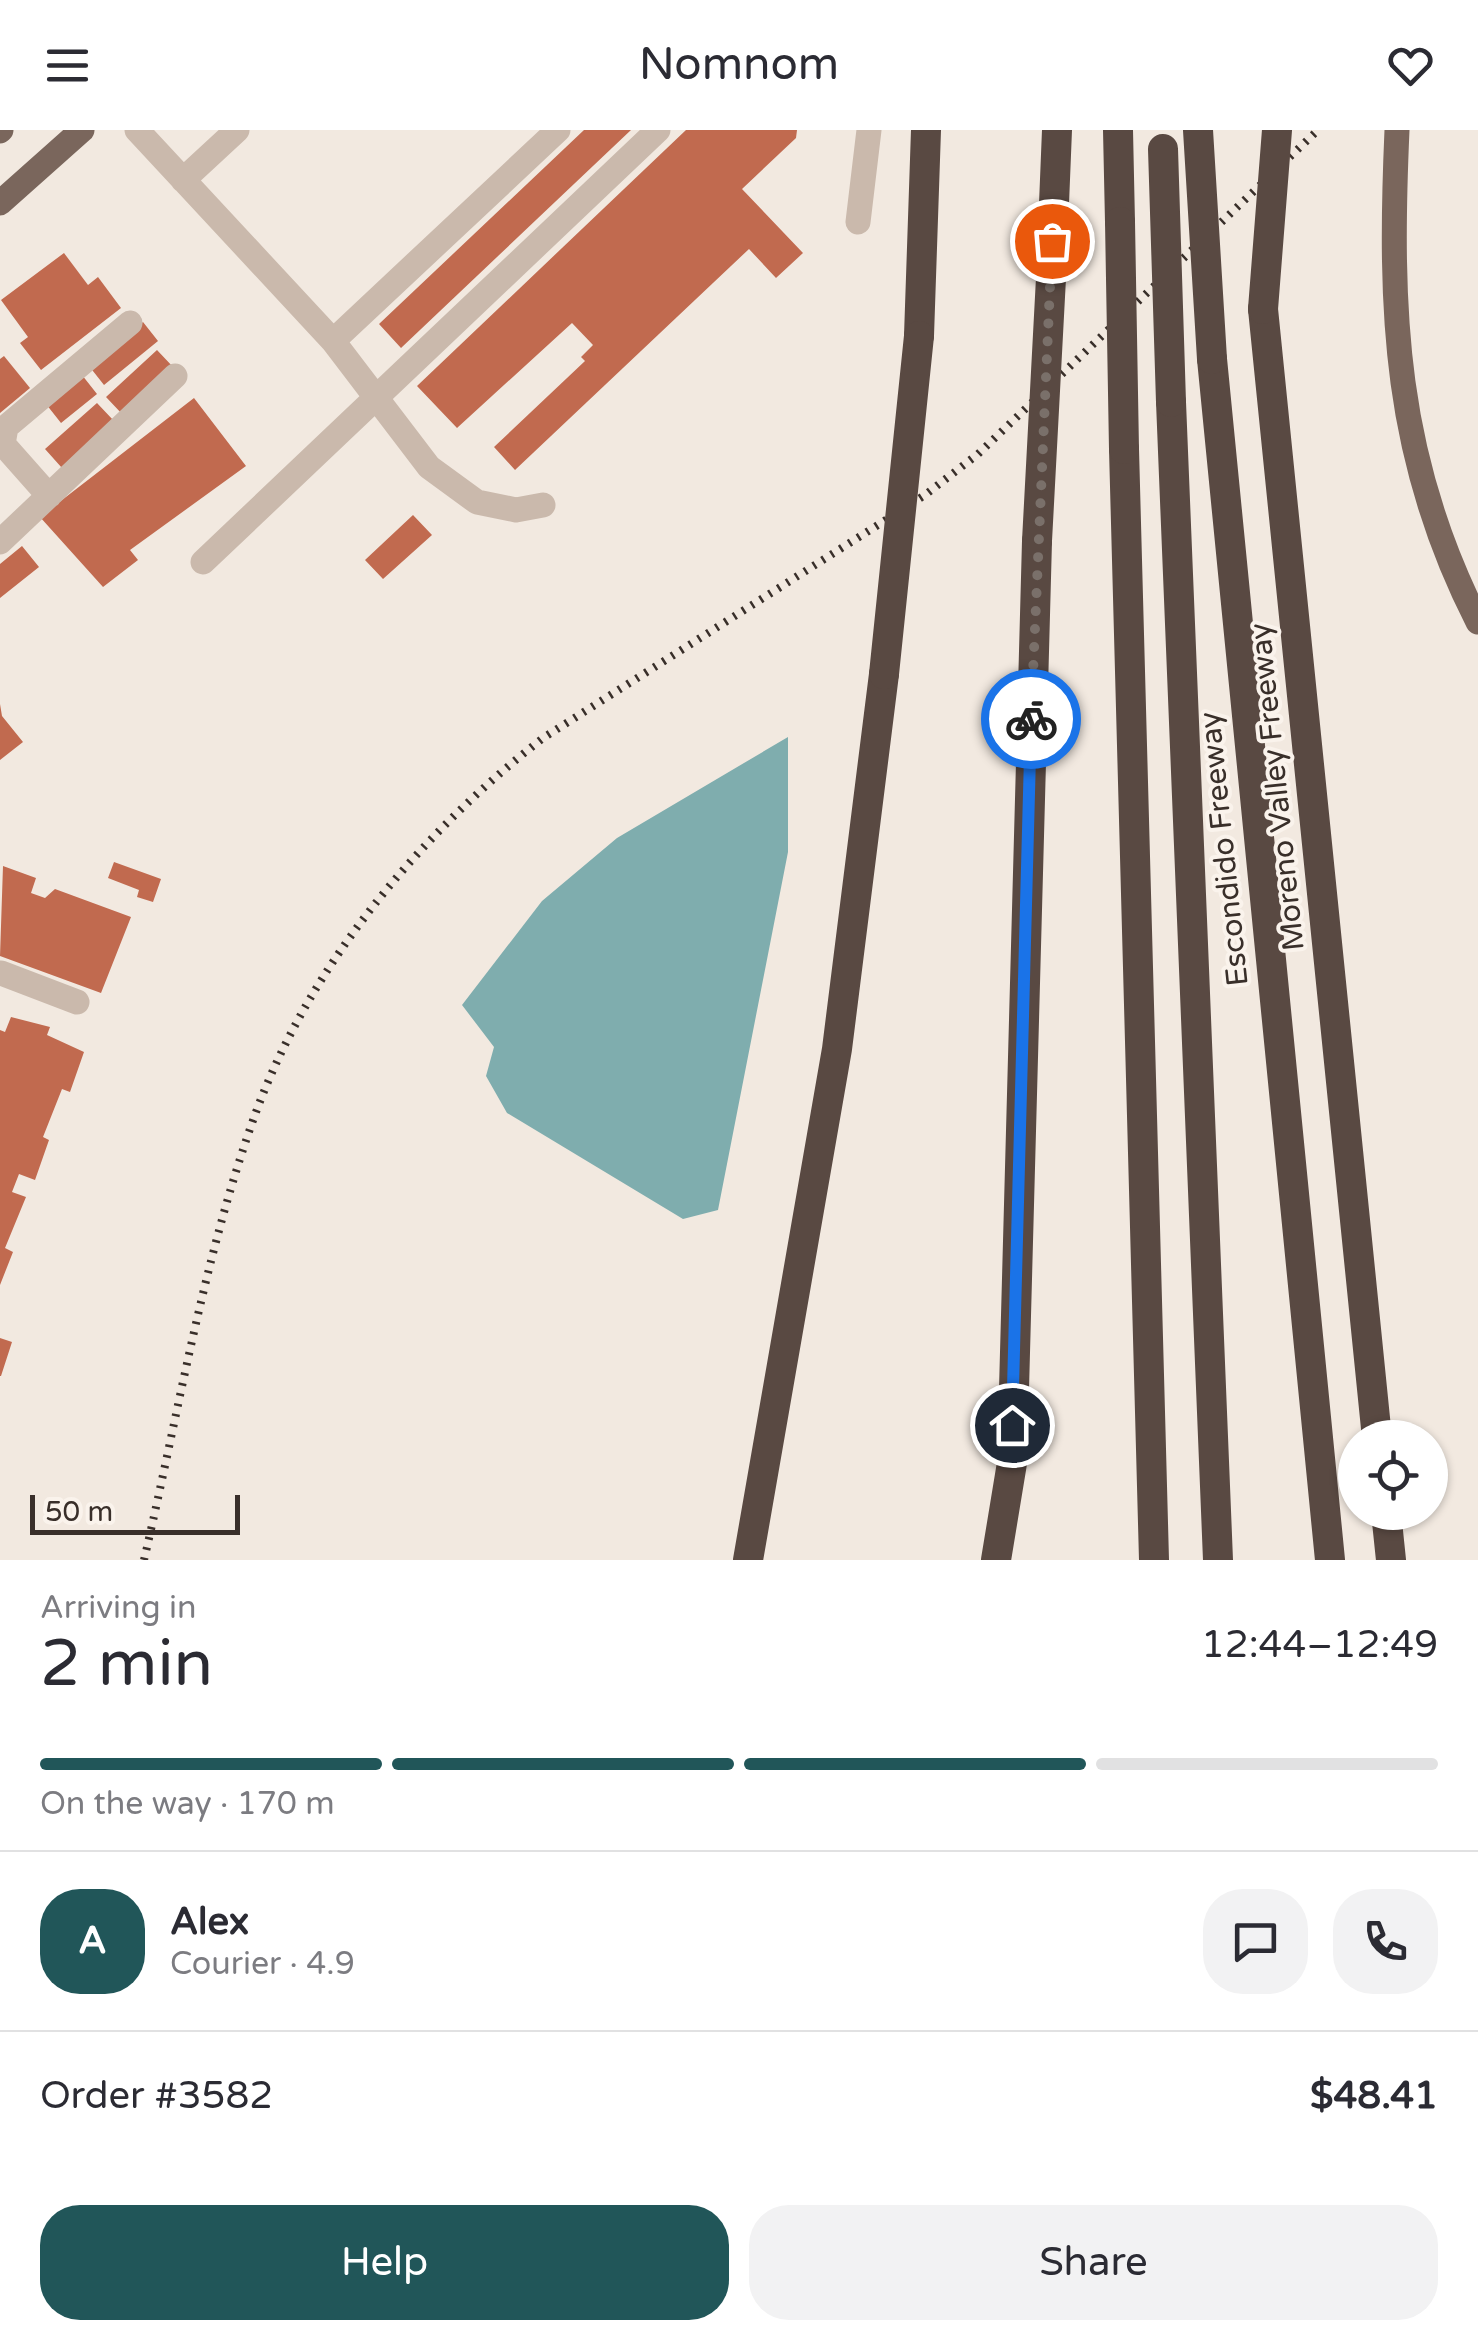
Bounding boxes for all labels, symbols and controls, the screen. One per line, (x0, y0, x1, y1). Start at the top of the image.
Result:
icon: menu (40, 38, 95, 93)
text: Nomnom (639, 38, 839, 92)
icon: heart (1383, 38, 1438, 93)
pin (1010, 199, 1095, 284)
icon: bag (1025, 214, 1080, 269)
street label: Moreno Valley Freeway (1241, 621, 1313, 953)
courier (981, 669, 1081, 769)
icon: bike (1004, 692, 1059, 747)
street label: Escondido Freeway (1191, 710, 1257, 988)
pin (970, 1383, 1055, 1468)
icon: home (985, 1398, 1040, 1453)
map controls (1338, 1420, 1448, 1530)
button: locate (1338, 1420, 1448, 1530)
scale bar (30, 1490, 240, 1534)
text: 50 m (45, 1495, 113, 1529)
text: Arriving in (40, 1589, 197, 1627)
text: 12:44–12:49 (1201, 1622, 1438, 1668)
text: 2 min (40, 1625, 213, 1704)
text: On the way · 170 m (40, 1785, 335, 1823)
button: chat (1203, 1889, 1308, 1994)
button: phone (1333, 1889, 1438, 1994)
text: Alex (170, 1899, 249, 1945)
text: A (78, 1918, 107, 1964)
text: Courier · 4.9 (170, 1945, 355, 1983)
text: Order #3582 (40, 2073, 273, 2119)
text: $48.41 (1310, 2073, 1438, 2119)
button: Help (40, 2205, 729, 2320)
button: Share (749, 2205, 1438, 2320)

